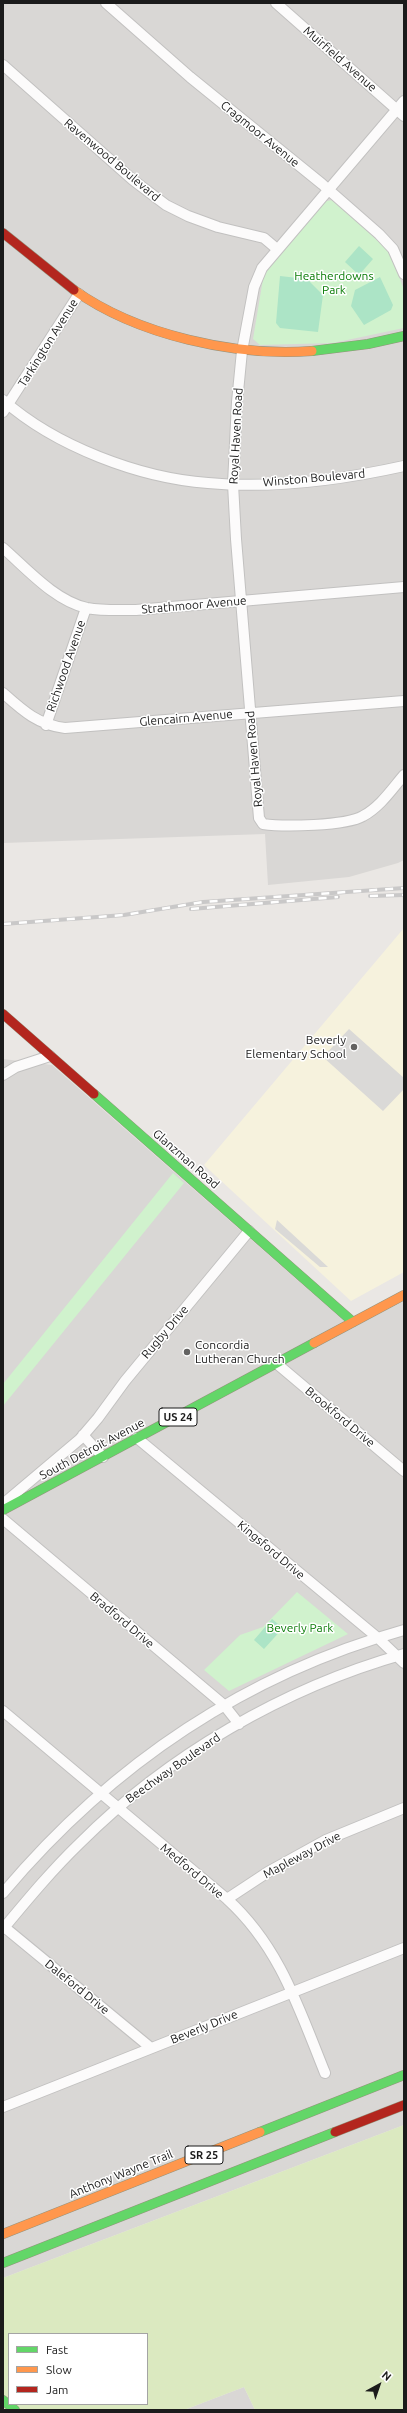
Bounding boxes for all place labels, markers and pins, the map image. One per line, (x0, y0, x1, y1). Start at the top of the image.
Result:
place label: Beverly Elementary School (246, 1033, 346, 1061)
marker: Beverly Elementary School (349, 1042, 359, 1052)
place label: Concordia Lutheran Church (195, 1338, 284, 1366)
marker: Concordia Lutheran Church (182, 1347, 192, 1357)

